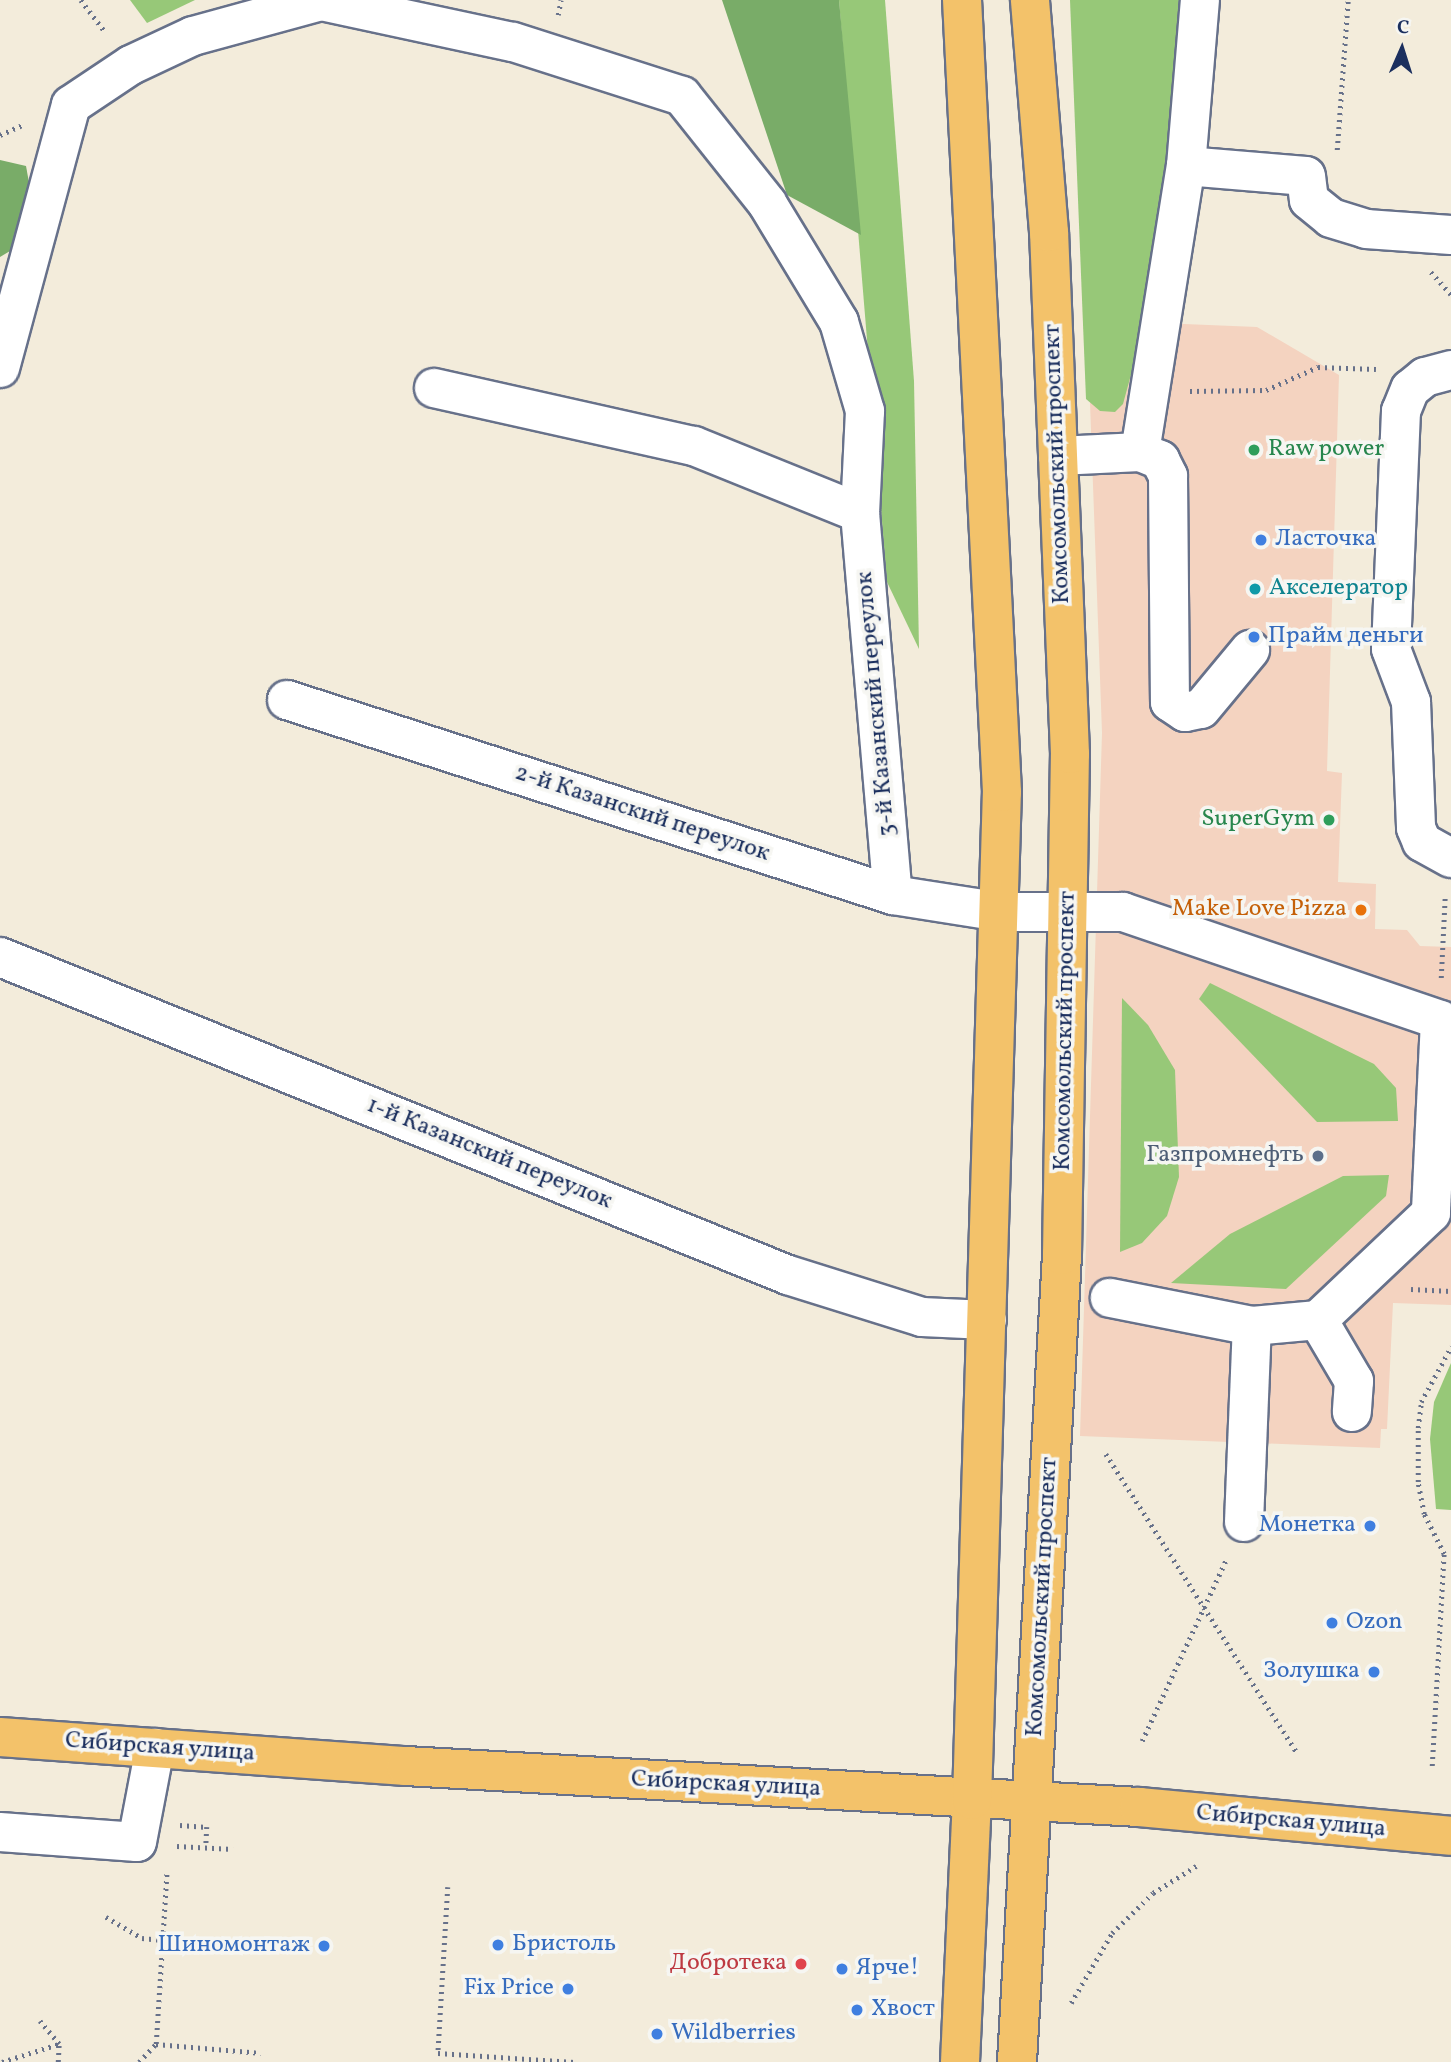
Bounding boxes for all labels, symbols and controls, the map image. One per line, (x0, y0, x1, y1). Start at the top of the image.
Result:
north arrow (1367, 14, 1437, 84)
text: С (1396, 15, 1410, 41)
street label: Комсомольский проспект (1039, 323, 1077, 605)
place label: Raw power (1268, 436, 1385, 464)
marker: Raw power (1246, 442, 1262, 458)
place label: Ласточка (1275, 526, 1376, 554)
marker: Ласточка (1253, 532, 1269, 548)
street label: 3-й Казанский переулок (851, 570, 903, 838)
place label: Акселератор (1269, 575, 1408, 603)
marker: Акселератор (1247, 581, 1263, 597)
place label: Прайм деньги (1268, 623, 1424, 651)
marker: Прайм деньги (1246, 629, 1262, 645)
street label: 2-й Казанский переулок (511, 759, 773, 869)
place label: SuperGym (1201, 806, 1315, 834)
marker: SuperGym (1321, 812, 1337, 828)
street label: Комсомольский проспект (1049, 891, 1083, 1171)
place label: Make Love Pizza (1172, 896, 1347, 924)
marker: Make Love Pizza (1353, 902, 1369, 918)
street label: 1-й Казанский переулок (362, 1092, 616, 1216)
place label: Газпромнефть (1146, 1142, 1304, 1170)
marker: Газпромнефть (1310, 1148, 1326, 1164)
street label: Комсомольский проспект (1021, 1456, 1065, 1738)
place label: Монетка (1259, 1512, 1356, 1540)
marker: Монетка (1362, 1518, 1378, 1534)
place label: Ozon (1346, 1609, 1403, 1637)
marker: Ozon (1324, 1615, 1340, 1631)
place label: Золушка (1263, 1658, 1360, 1686)
marker: Золушка (1366, 1664, 1382, 1680)
street label: Сибирская улица (64, 1727, 256, 1769)
street label: Сибирская улица (630, 1766, 822, 1804)
street label: Сибирская улица (1195, 1799, 1387, 1845)
place label: Бристоль (512, 1931, 616, 1959)
place label: Шиномонтаж (158, 1932, 310, 1960)
marker: Бристоль (490, 1937, 506, 1953)
marker: Шиномонтаж (316, 1938, 332, 1954)
place label: Добротека (670, 1950, 787, 1978)
place label: Ярче! (856, 1955, 919, 1983)
marker: Добротека (793, 1956, 809, 1972)
marker: Ярче! (834, 1961, 850, 1977)
place label: Fix Price (463, 1975, 554, 2003)
marker: Fix Price (560, 1981, 576, 1997)
place label: Хвост (871, 1996, 935, 2024)
marker: Хвост (849, 2002, 865, 2018)
place label: Wildberries (671, 2020, 796, 2048)
marker: Wildberries (649, 2026, 665, 2042)

